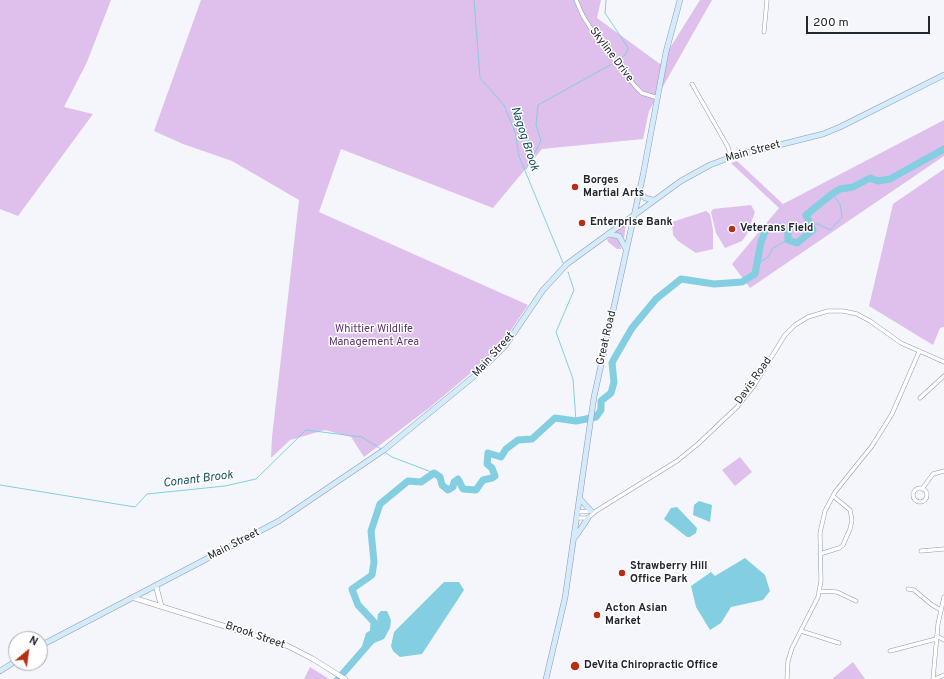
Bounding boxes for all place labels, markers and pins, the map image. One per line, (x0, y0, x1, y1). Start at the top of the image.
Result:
place label: Borges Martial Arts (583, 174, 644, 200)
marker: Borges Martial Arts (570, 182, 580, 192)
place label: Enterprise Bank (590, 216, 673, 230)
marker: Enterprise Bank (577, 218, 587, 228)
place label: Veterans Field (740, 222, 813, 236)
marker: Veterans Field (727, 224, 737, 234)
place label: Strawberry Hill Office Park (630, 560, 707, 586)
marker: Strawberry Hill Office Park (617, 568, 627, 578)
place label: Acton Asian Market (605, 602, 667, 628)
marker: Acton Asian Market (592, 610, 602, 620)
place label: DeVita Chiropractic Office (584, 659, 718, 673)
marker: DeVita Chiropractic Office (569, 660, 581, 672)

